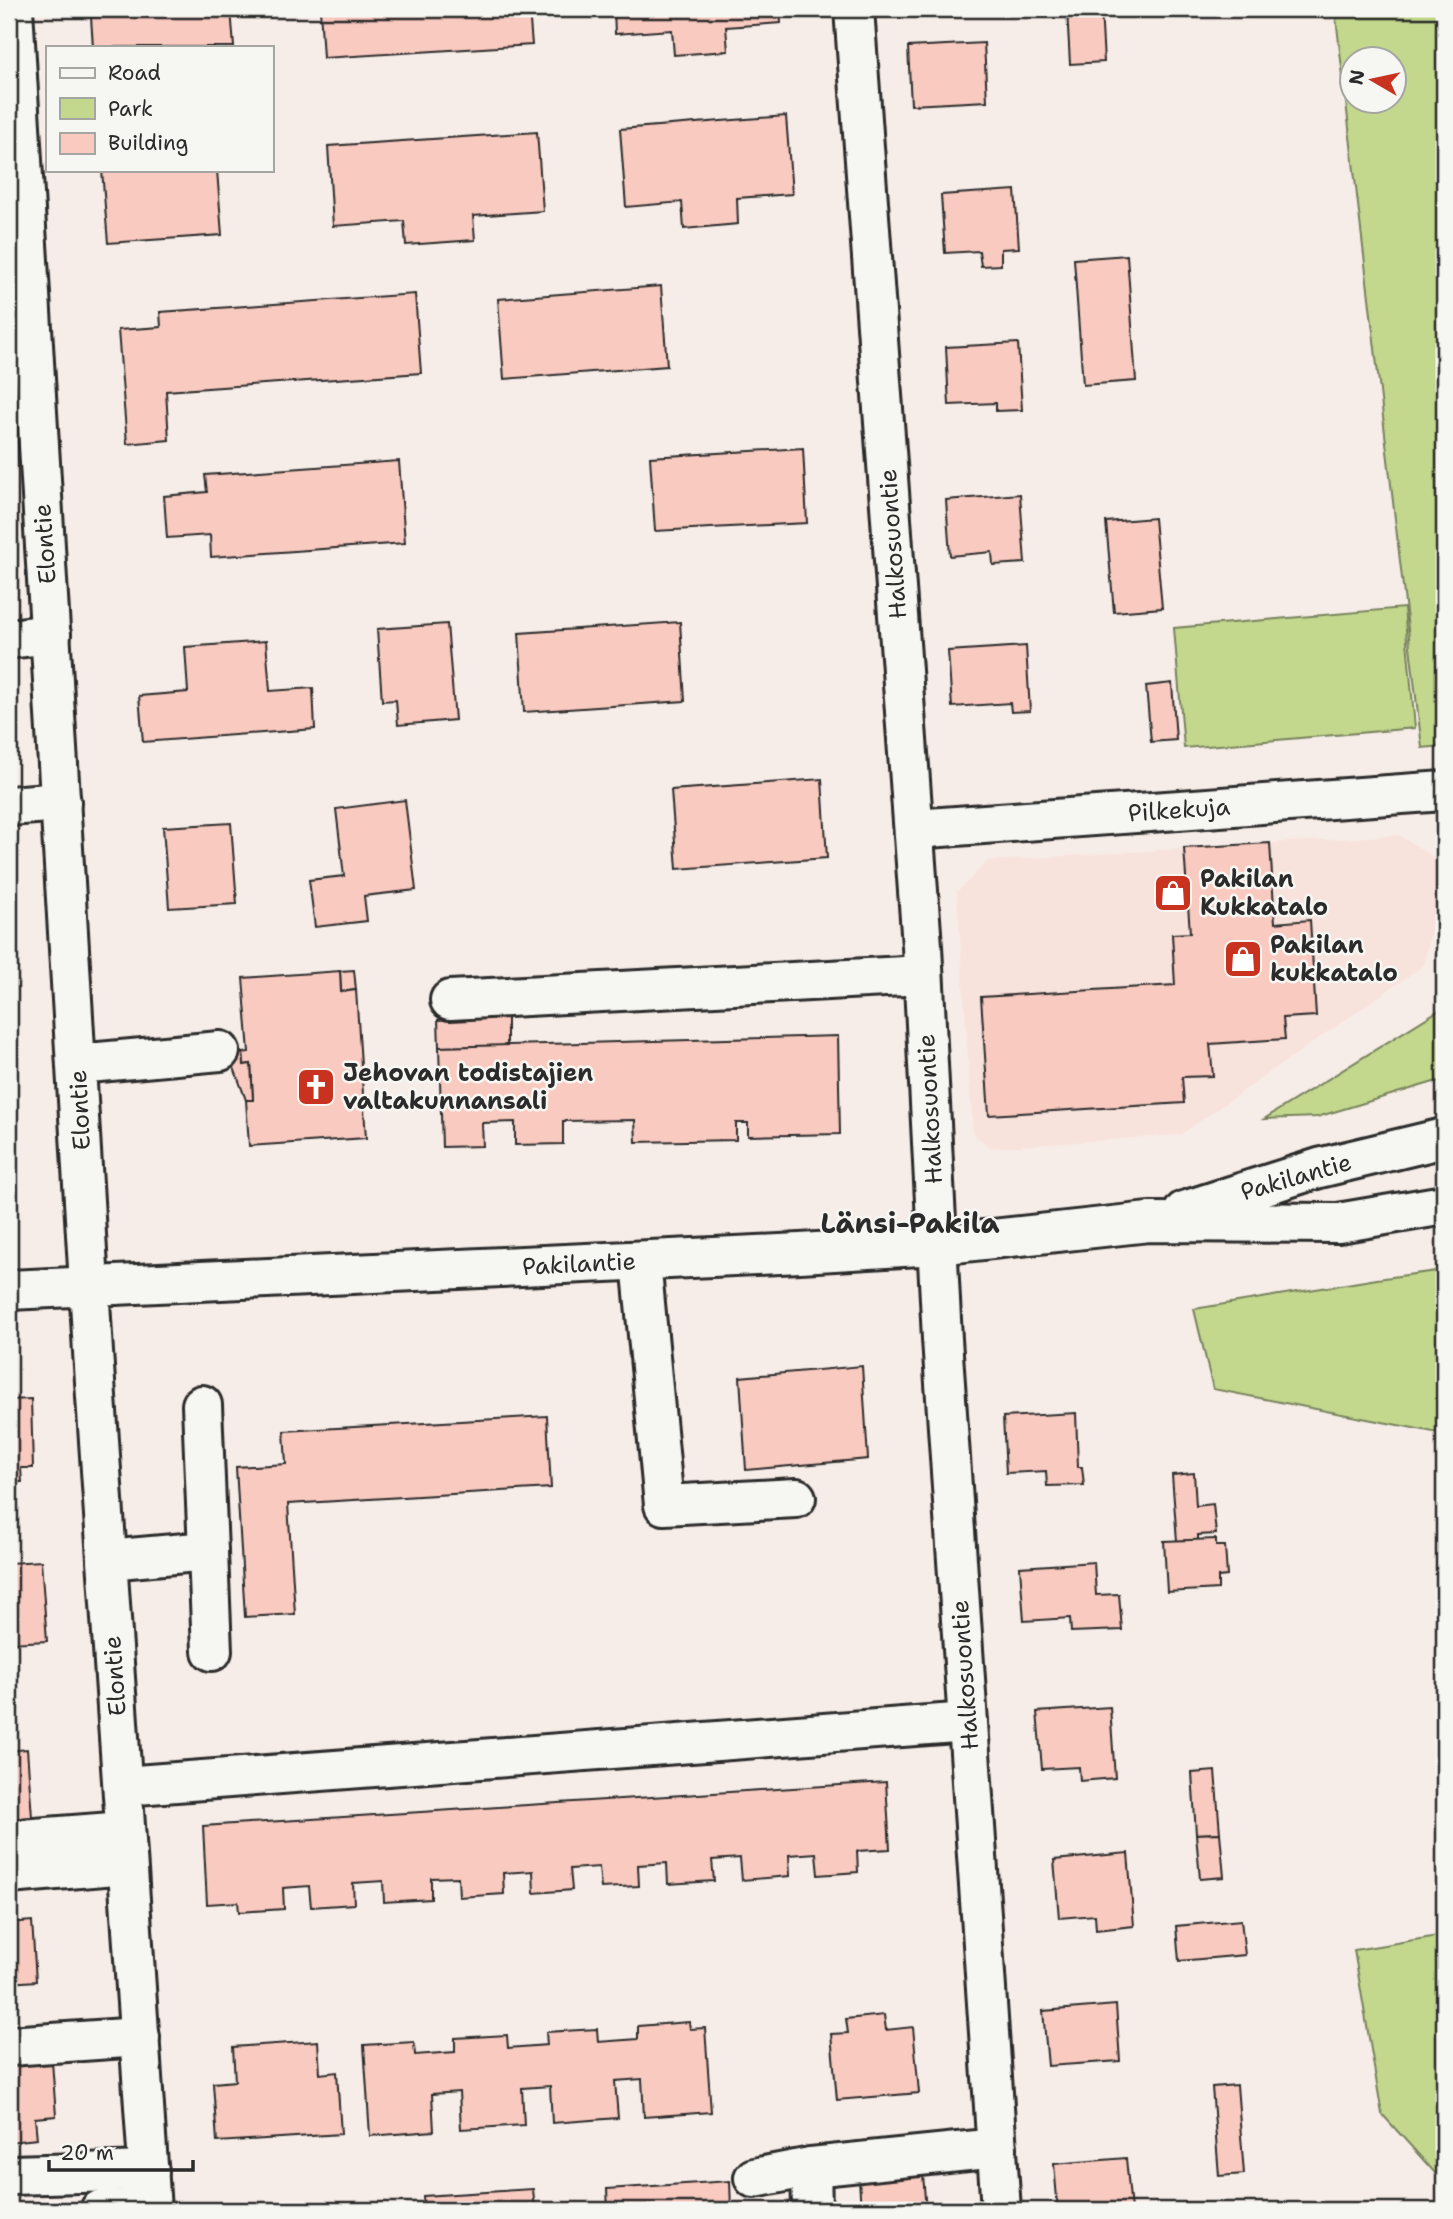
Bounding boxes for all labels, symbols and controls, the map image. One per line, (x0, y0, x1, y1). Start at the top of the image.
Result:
legend (46, 46, 273, 172)
north arrow (1338, 46, 1408, 116)
text: Road (108, 59, 161, 87)
text: N (1343, 68, 1370, 87)
text: Park (108, 95, 153, 123)
text: Building (108, 129, 188, 157)
street label: Halkosuontie (872, 468, 914, 620)
street label: Elontie (26, 503, 64, 585)
street label: Pilkekuja (1127, 790, 1231, 830)
place label: Pakilan Kukkatalo (1200, 863, 1328, 923)
shop icon: Pakilan Kukkatalo (1152, 872, 1194, 914)
place label: Pakilan kukkatalo (1270, 929, 1398, 989)
shop icon: Pakilan kukkatalo (1222, 938, 1264, 980)
street label: Halkosuontie (910, 1033, 950, 1185)
place label: Jehovan todistajien valtakunnansali (343, 1057, 593, 1117)
church icon: Jehovan todistajien valtakunnansali (295, 1066, 337, 1108)
street label: Elontie (62, 1069, 98, 1151)
street label: Pakilantie (1237, 1146, 1355, 1208)
district label: Länsi-Pakila (820, 1204, 1000, 1242)
street label: Pakilantie (521, 1245, 637, 1283)
street label: Halkosuontie (944, 1599, 986, 1751)
street label: Elontie (96, 1635, 134, 1717)
scale bar (49, 2128, 192, 2172)
text: 20 m (60, 2139, 114, 2167)

